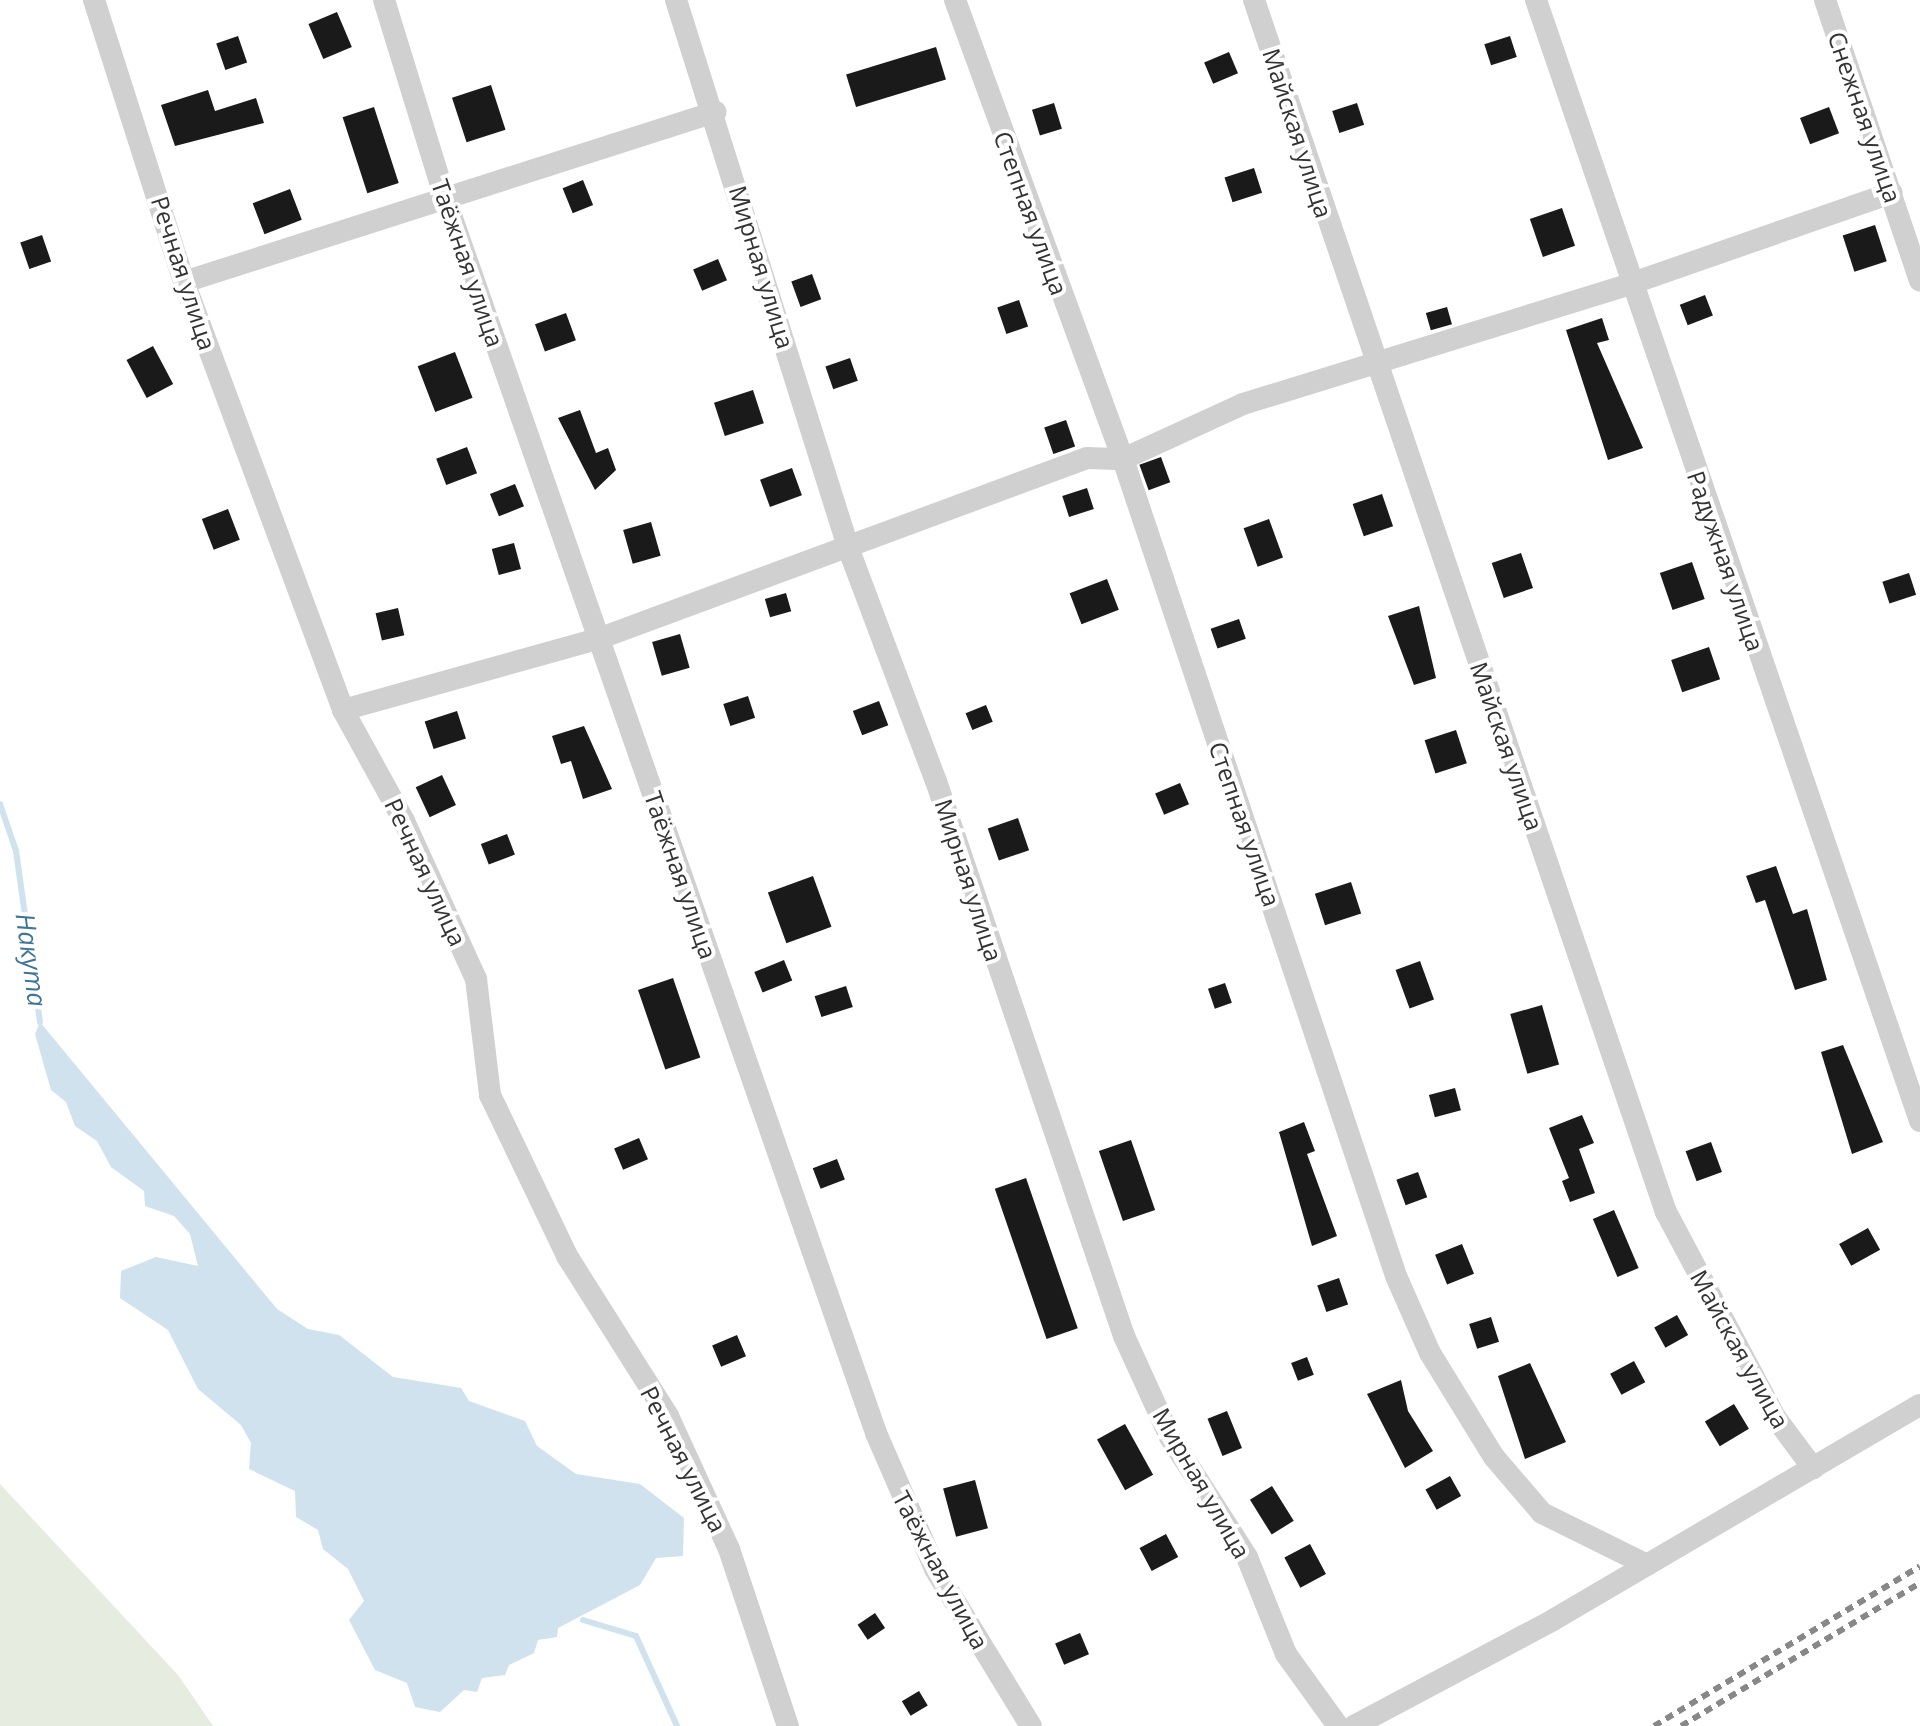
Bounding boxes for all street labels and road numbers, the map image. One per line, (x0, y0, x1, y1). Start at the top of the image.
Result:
street label: Снежная улица (1822, 28, 1908, 206)
street label: Майская улица (1257, 45, 1339, 221)
street label: Степная улица (988, 127, 1074, 299)
street label: Таёжная улица (426, 176, 510, 350)
street label: Мирная улица (724, 182, 800, 352)
street label: Речная улица (146, 193, 222, 353)
street label: Радужная улица (1682, 467, 1770, 655)
street label: Майская улица (1465, 658, 1549, 834)
street label: Степная улица (1203, 738, 1287, 910)
street label: Таёжная улица (639, 788, 723, 962)
street label: Речная улица (379, 793, 473, 951)
street label: Мирная улица (929, 795, 1009, 965)
street label: Майская улица (1685, 1265, 1795, 1433)
street label: Речная улица (635, 1381, 733, 1537)
street label: Мирная улица (1147, 1403, 1257, 1563)
street label: Таёжная улица (887, 1486, 995, 1654)

